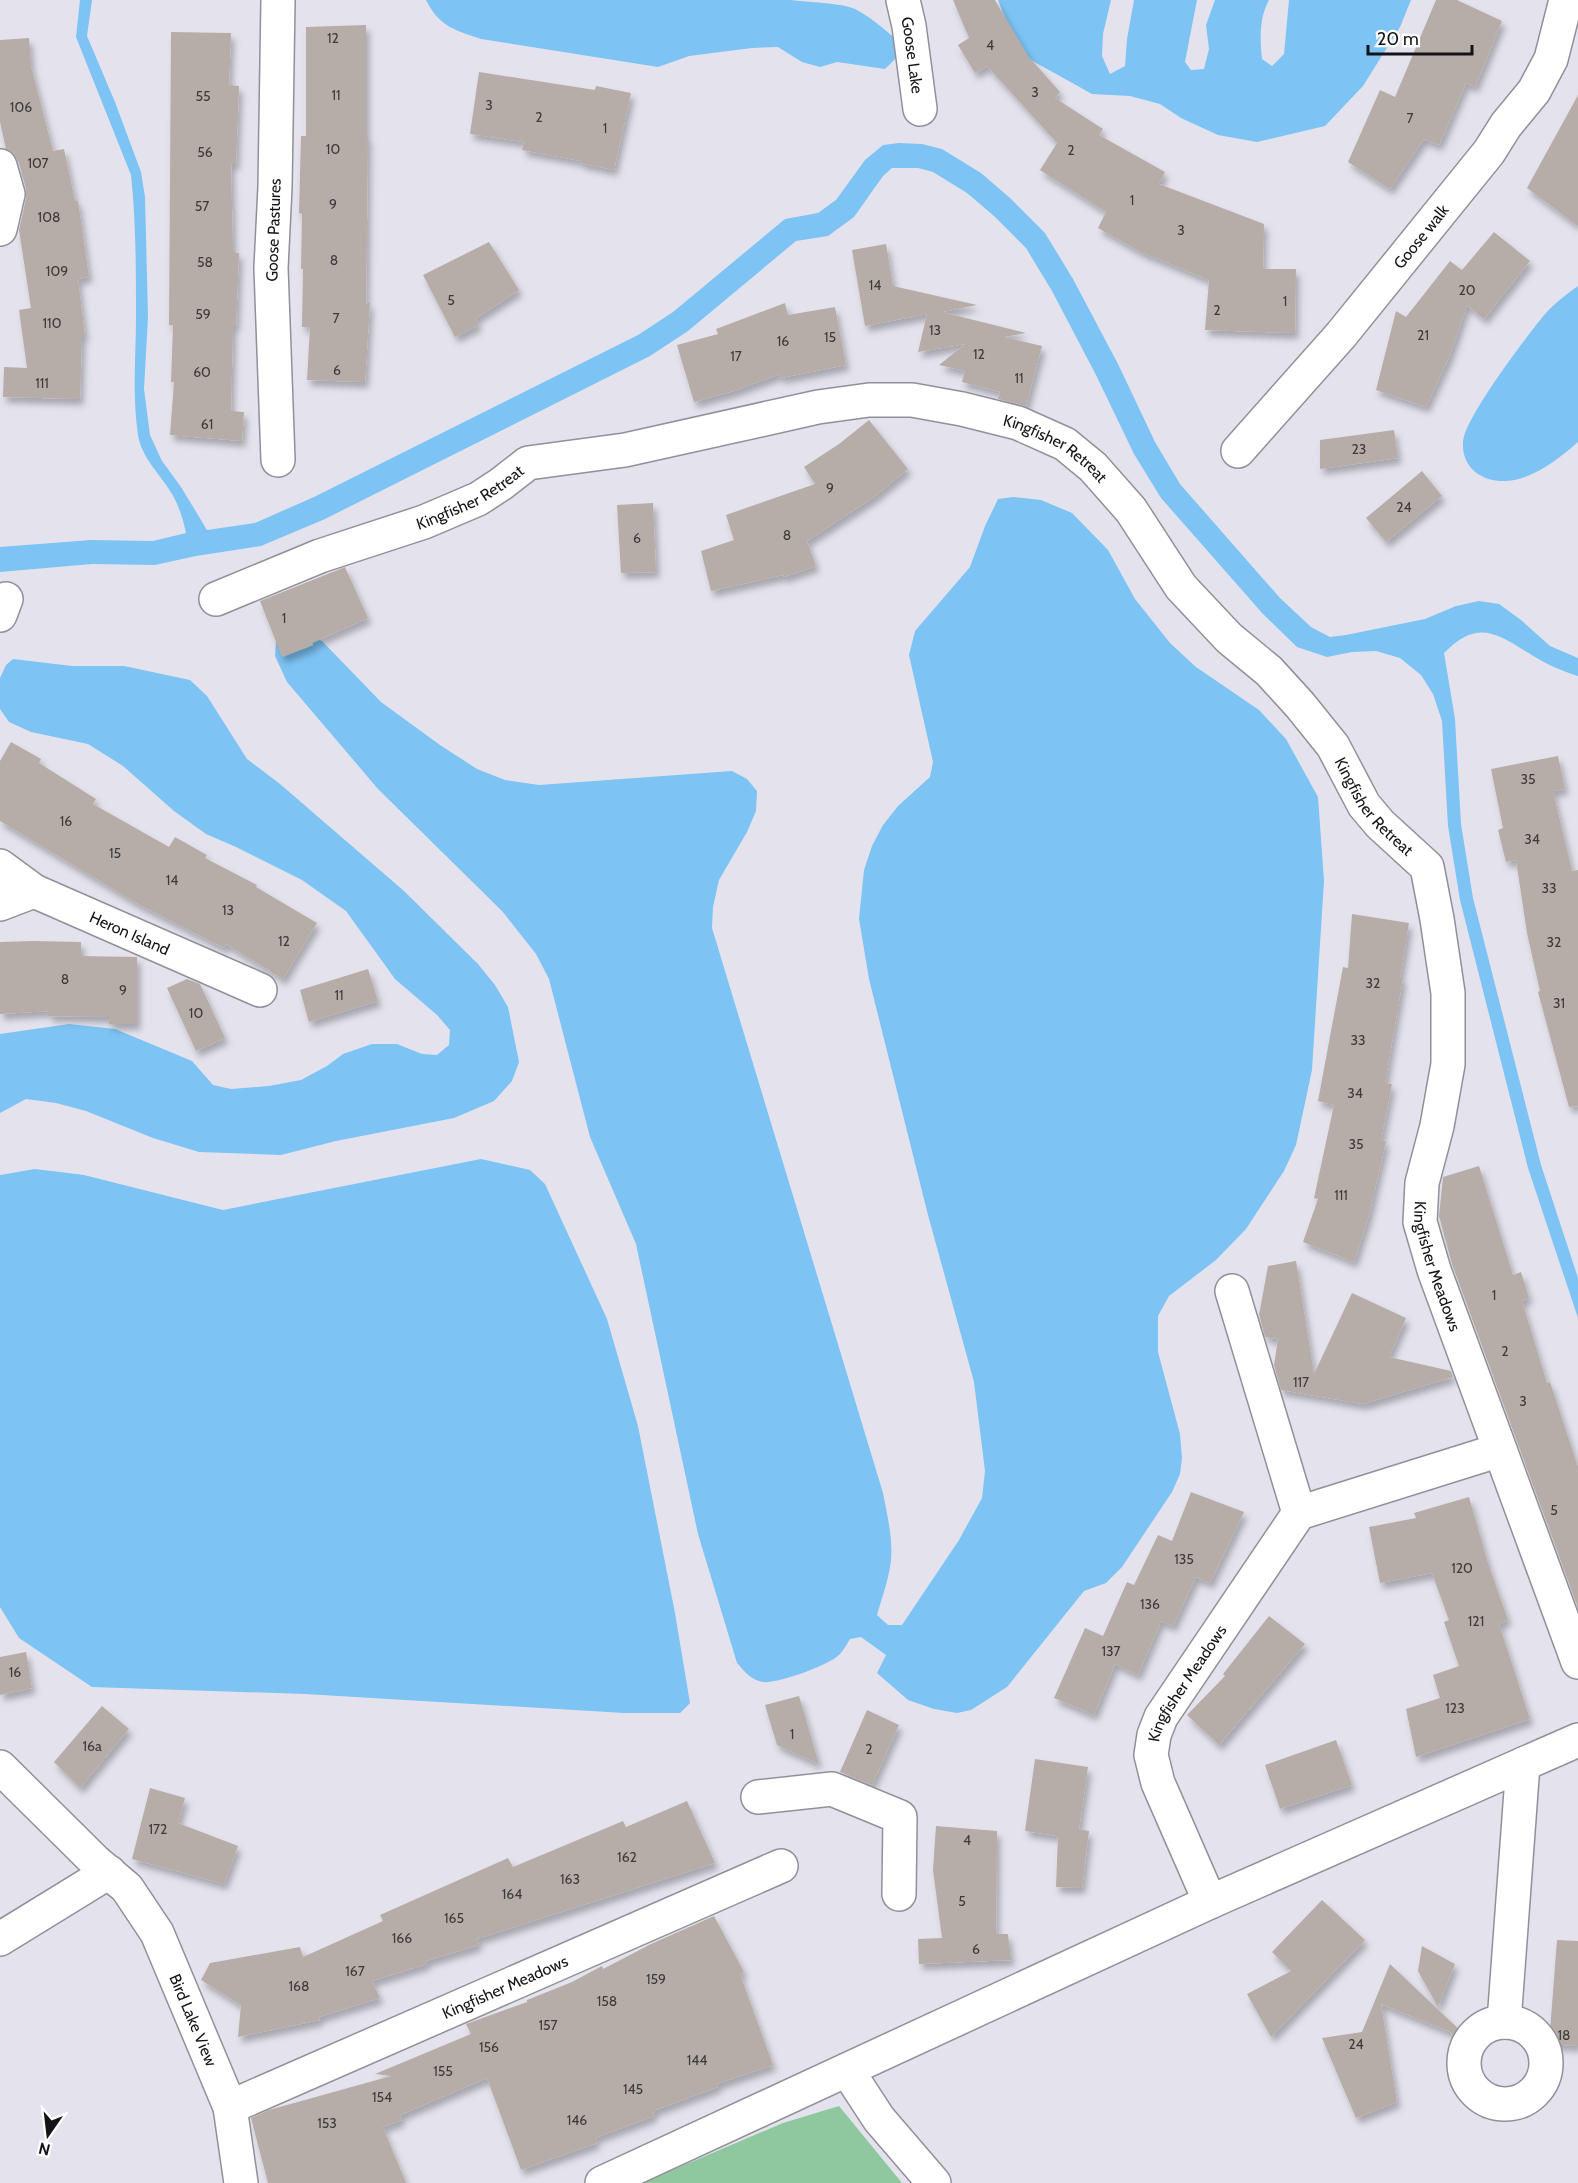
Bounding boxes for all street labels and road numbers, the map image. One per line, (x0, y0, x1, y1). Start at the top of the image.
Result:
street label: Goose Lake (897, 15, 927, 95)
street label: Goose Pastures (262, 178, 285, 282)
street label: Goose walk (1390, 200, 1453, 273)
street label: Kingfisher Retreat (1001, 411, 1112, 487)
street label: Kingfisher Retreat (414, 461, 528, 534)
street label: Kingfisher Retreat (1331, 754, 1417, 860)
street label: Heron Island (87, 908, 173, 959)
street label: Kingfisher Meadows (1410, 1201, 1465, 1334)
street label: Kingfisher Meadows (1144, 1621, 1231, 1743)
street label: Kingfisher Meadows (439, 1951, 571, 2023)
street label: Bird Lake View (165, 1971, 221, 2070)

